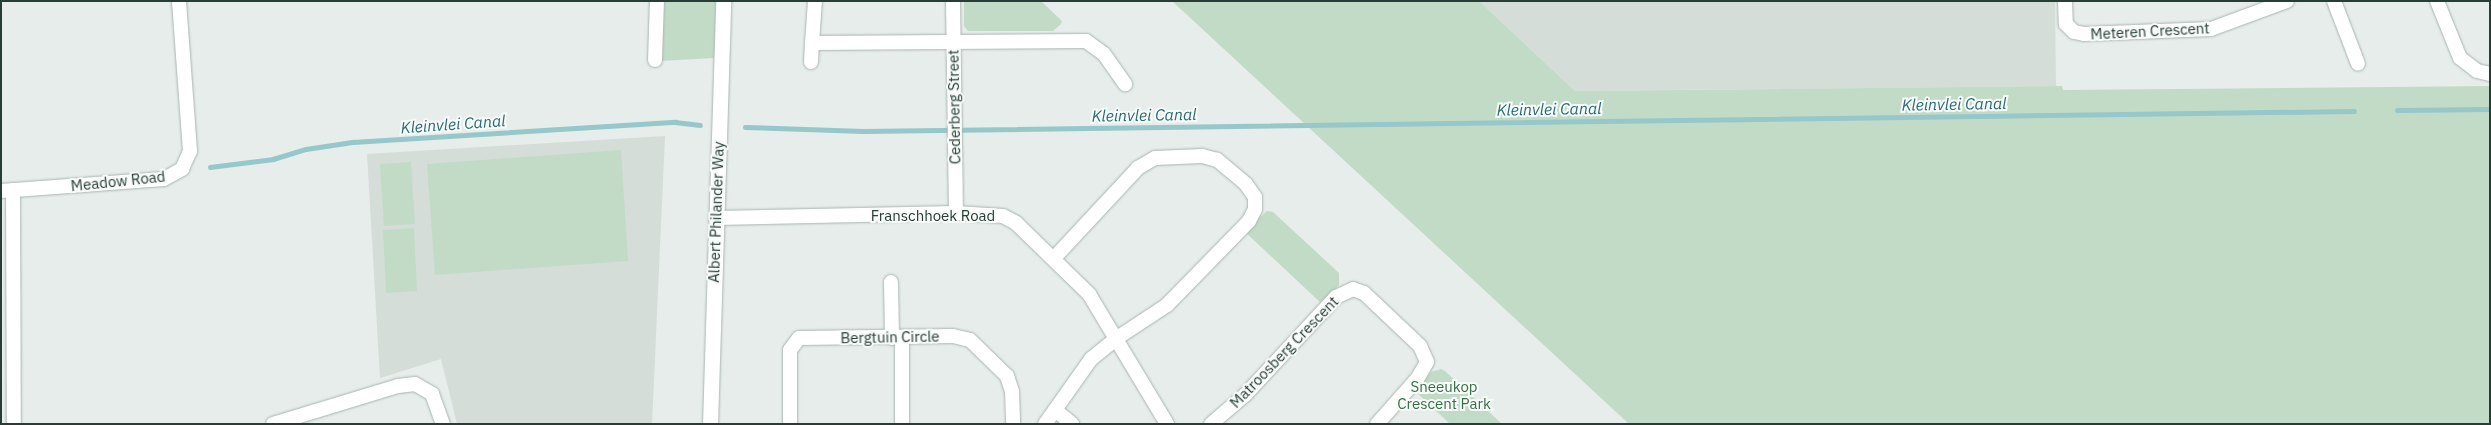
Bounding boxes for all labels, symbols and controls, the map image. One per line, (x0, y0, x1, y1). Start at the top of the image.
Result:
street label: Meteren Crescent (2090, 19, 2210, 43)
street label: Cederberg Street (944, 50, 964, 164)
water label: Kleinvlei Canal (1901, 93, 2007, 115)
water label: Kleinvlei Canal (1496, 98, 1602, 120)
water label: Kleinvlei Canal (1091, 104, 1197, 126)
water label: Kleinvlei Canal (400, 111, 506, 137)
street label: Albert Philander Way (705, 141, 727, 283)
street label: Meadow Road (70, 167, 166, 195)
street label: Franschhoek Road (871, 207, 995, 225)
street label: Matroosberg Crescent (1226, 292, 1342, 412)
street label: Bergtuin Circle (840, 327, 940, 347)
park label: Sneeukop Crescent Park (1397, 377, 1491, 412)

